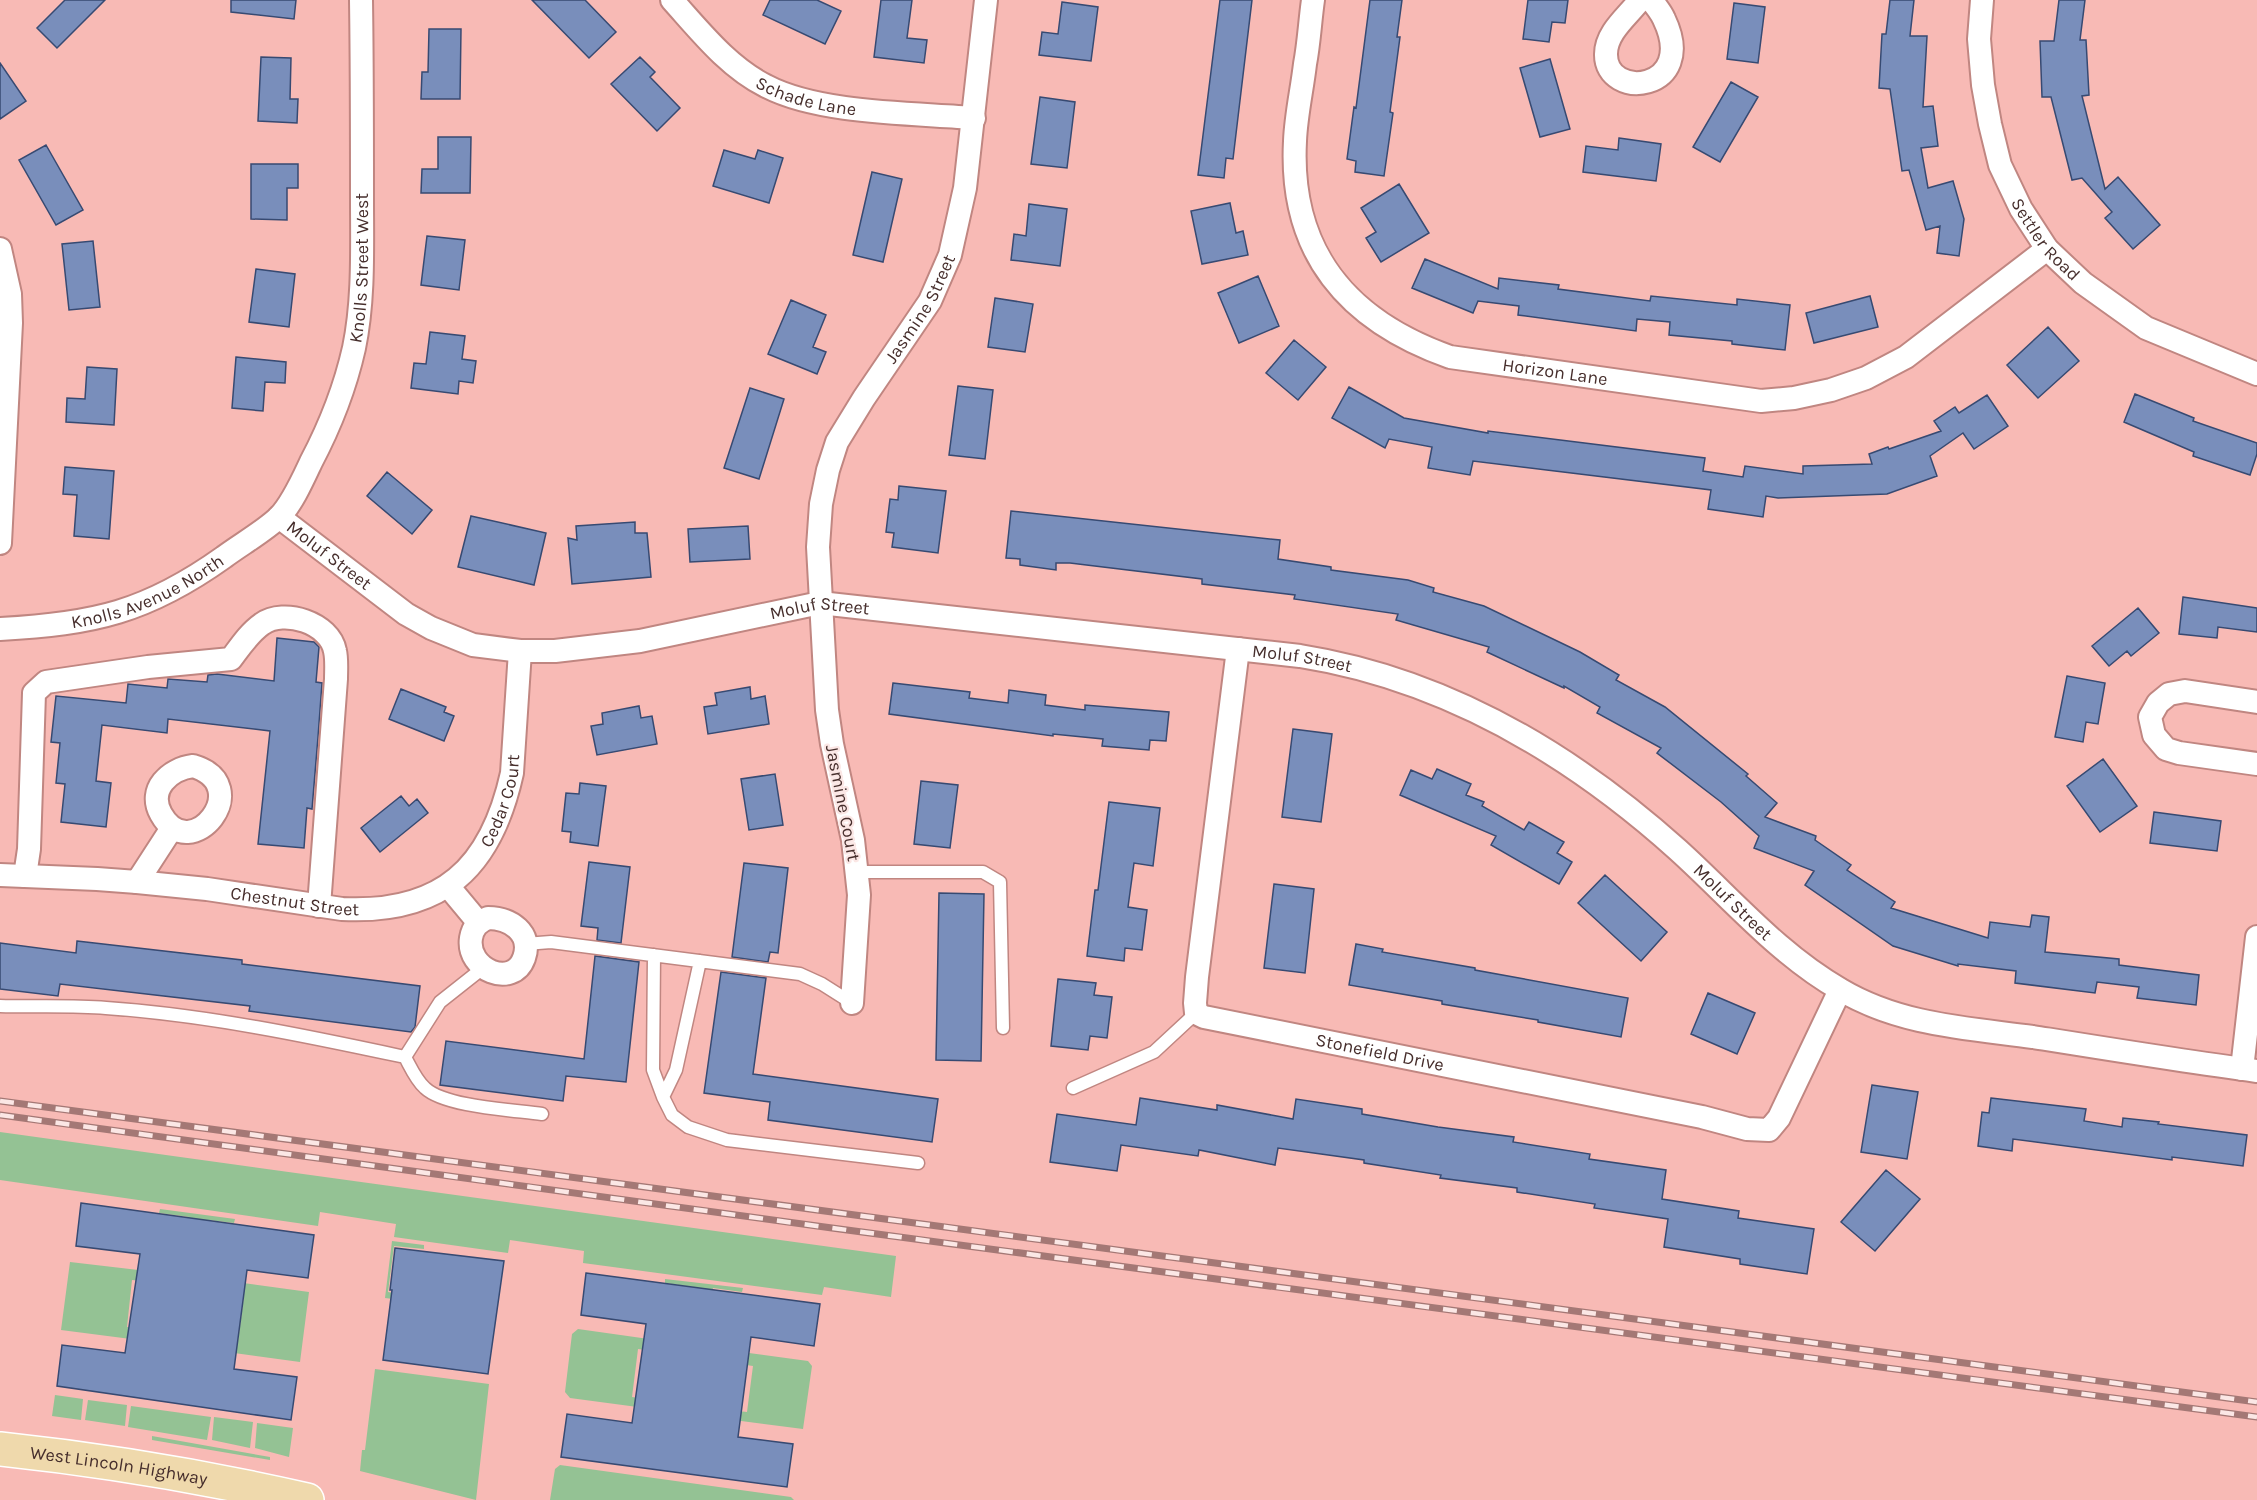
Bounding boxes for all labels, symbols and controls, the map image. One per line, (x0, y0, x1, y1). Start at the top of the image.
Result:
street label: Schade Lane (752, 72, 857, 120)
street label: Knolls Street West (344, 193, 373, 345)
street label: Settler Road (2006, 194, 2085, 286)
street label: Jasmine Street (880, 251, 960, 368)
street label: Horizon Lane (1501, 354, 1609, 390)
street label: Moluf Street (282, 516, 376, 595)
street label: Knolls Avenue North (69, 550, 228, 633)
street label: Moluf Street (768, 592, 871, 624)
street label: Moluf Street (1251, 640, 1355, 677)
street label: Jasmine Court (821, 743, 865, 863)
street label: Cedar Court (475, 753, 524, 851)
street label: Moluf Street (1689, 859, 1777, 945)
street label: Chestnut Street (229, 882, 359, 920)
street label: Stonefield Drive (1314, 1029, 1446, 1076)
street label: West Lincoln Highway (29, 1441, 210, 1490)

